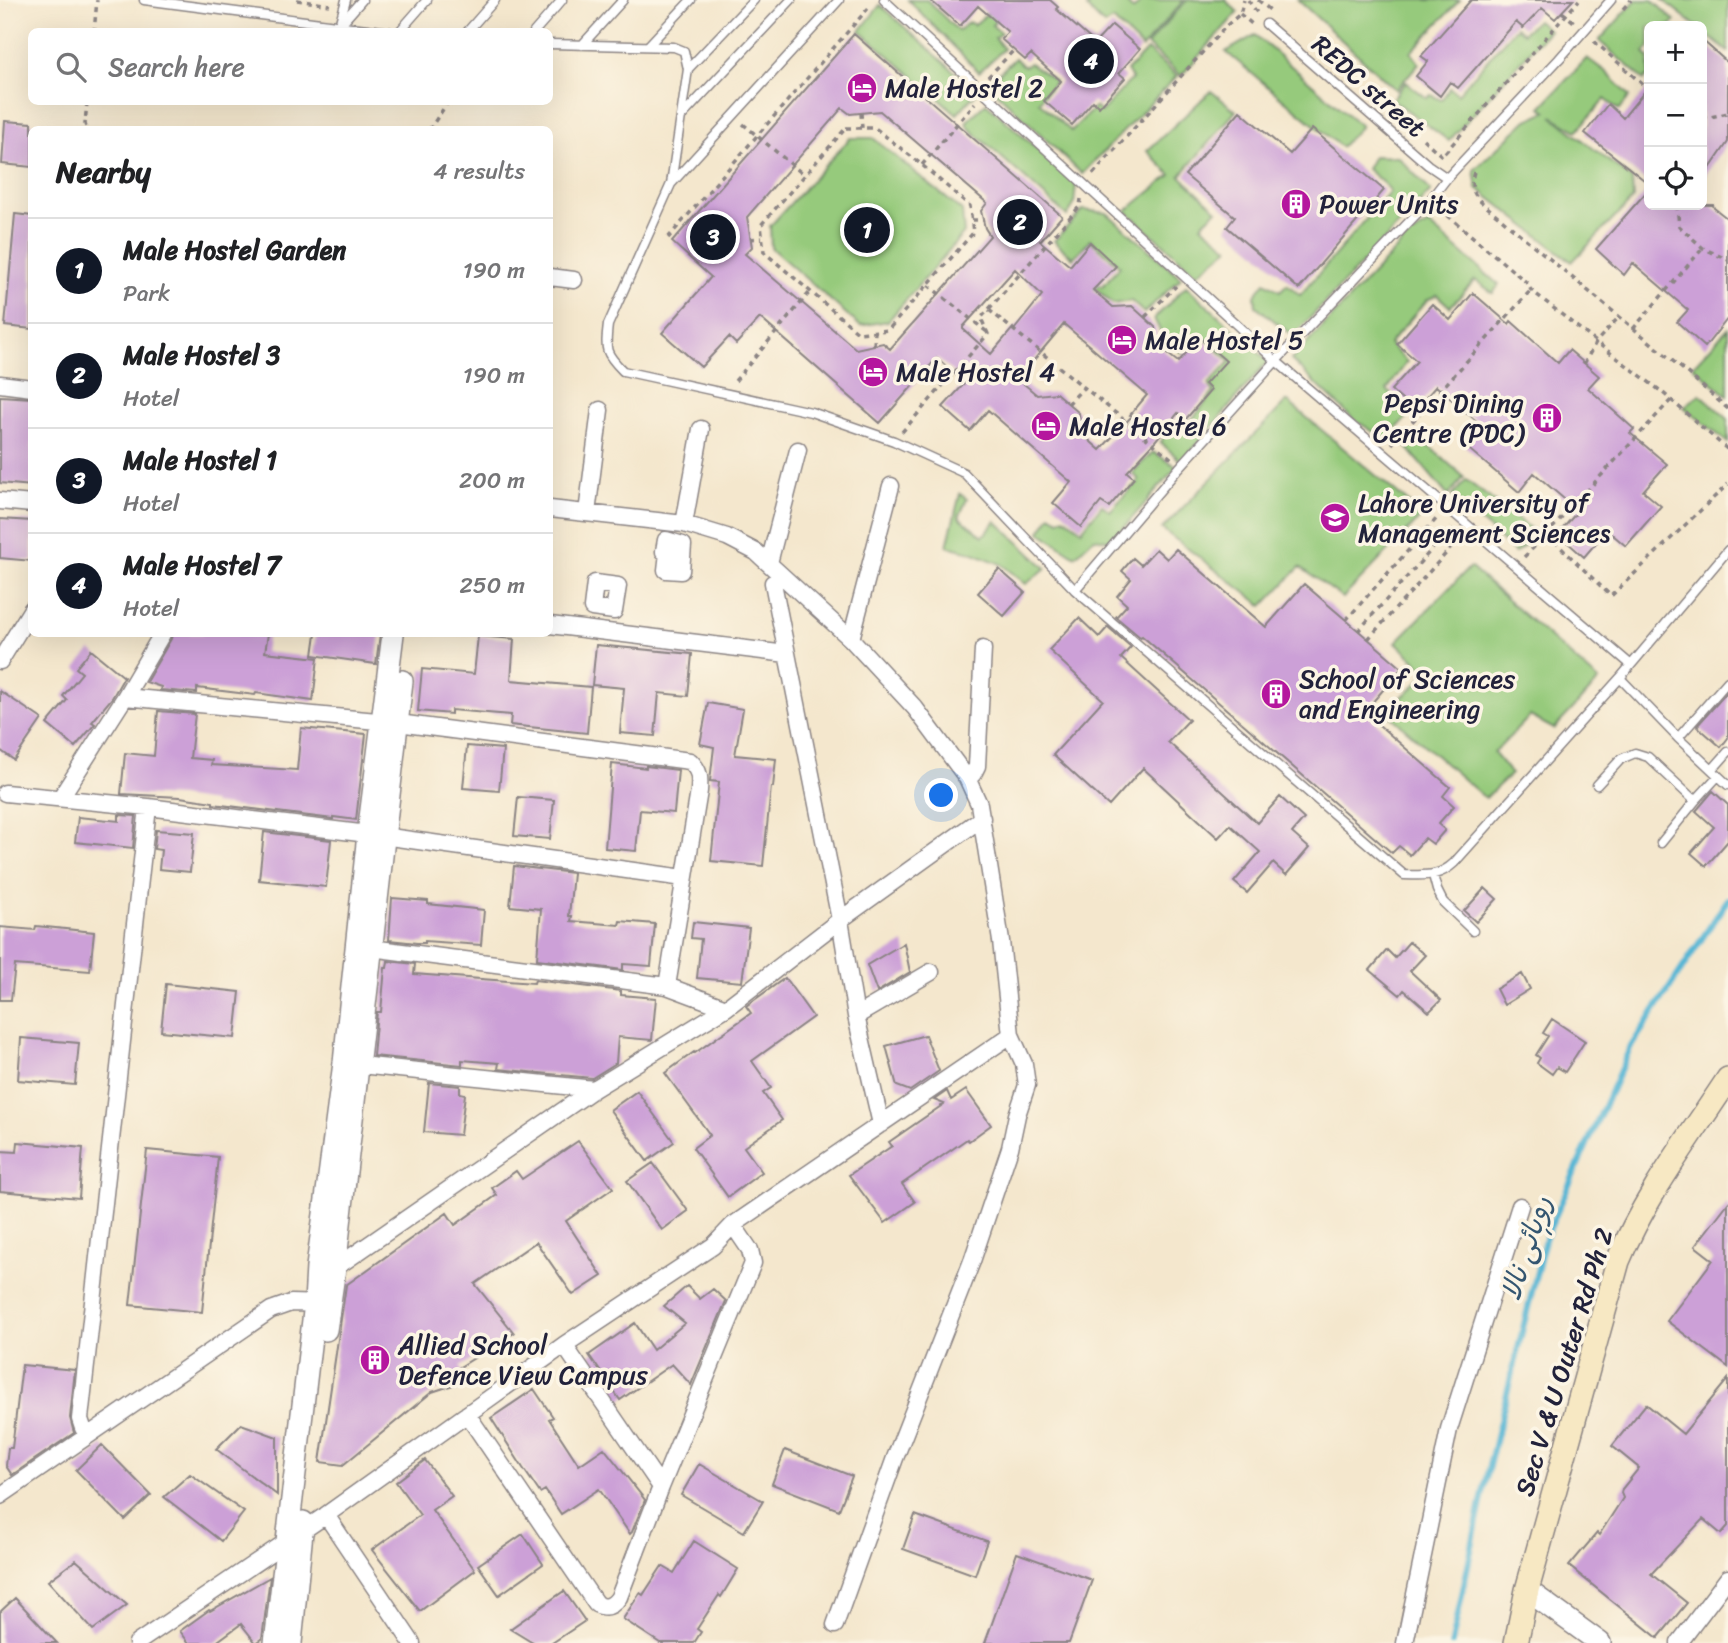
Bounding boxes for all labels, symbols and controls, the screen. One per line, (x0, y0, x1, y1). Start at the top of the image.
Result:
map controls (1644, 21, 1707, 210)
button: + (1644, 21, 1707, 84)
street label: REDC street (1301, 23, 1437, 149)
search box (28, 28, 553, 105)
pin: 4 (1068, 35, 1114, 87)
text: Search here (108, 44, 245, 90)
icon: search (52, 48, 90, 86)
place label: Male Hostel 2 (885, 65, 1043, 111)
hotel icon: Male Hostel 2 (845, 71, 879, 105)
button: − (1644, 84, 1707, 147)
text: Nearby (56, 145, 151, 199)
button: locate (1644, 147, 1707, 210)
text: 4 results (433, 151, 525, 192)
place label: Power Units (1319, 181, 1459, 227)
building icon: Power Units (1279, 187, 1313, 221)
pin: 2 (997, 196, 1043, 248)
pin: 1 (844, 204, 890, 256)
pin: 3 (690, 211, 736, 263)
text: Male Hostel Garden (123, 227, 346, 273)
text: 1 (74, 250, 84, 291)
text: 190 m (463, 250, 525, 291)
text: Park (123, 273, 170, 314)
place label: Male Hostel 5 (1145, 317, 1304, 363)
hotel icon: Male Hostel 5 (1105, 323, 1139, 357)
text: Male Hostel 3 (123, 332, 280, 378)
place label: Male Hostel 4 (896, 349, 1055, 395)
text: 2 (72, 355, 86, 396)
text: 190 m (463, 355, 525, 396)
hotel icon: Male Hostel 4 (856, 355, 890, 389)
text: Hotel (123, 378, 179, 419)
place label: Pepsi Dining Centre (PDC) (1373, 380, 1526, 456)
building icon: Pepsi Dining Centre (PDC) (1530, 401, 1564, 435)
place label: Male Hostel 6 (1069, 403, 1227, 449)
hotel icon: Male Hostel 6 (1029, 409, 1063, 443)
text: Male Hostel 1 (123, 437, 277, 483)
text: 3 (73, 460, 85, 501)
text: 200 m (459, 460, 525, 501)
place label: Lahore University of Management Sciences (1358, 480, 1611, 556)
text: Hotel (123, 483, 179, 524)
school or university icon: Lahore University of Management Sciences (1318, 501, 1352, 535)
text: Male Hostel 7 (123, 542, 281, 588)
text: 4 (72, 565, 86, 606)
text: 250 m (459, 565, 525, 606)
text: Hotel (123, 588, 179, 629)
place label: School of Sciences and Engineering (1299, 656, 1515, 732)
building icon: School of Sciences and Engineering (1259, 677, 1293, 711)
your location (924, 778, 958, 812)
water label: روہائی نالا (1486, 1189, 1566, 1307)
street label: Sec V & U Outer Rd Ph 2 (1501, 1222, 1627, 1502)
place label: Allied School Defence View Campus (397, 1322, 649, 1398)
building icon: Allied School Defence View Campus (358, 1343, 392, 1377)

